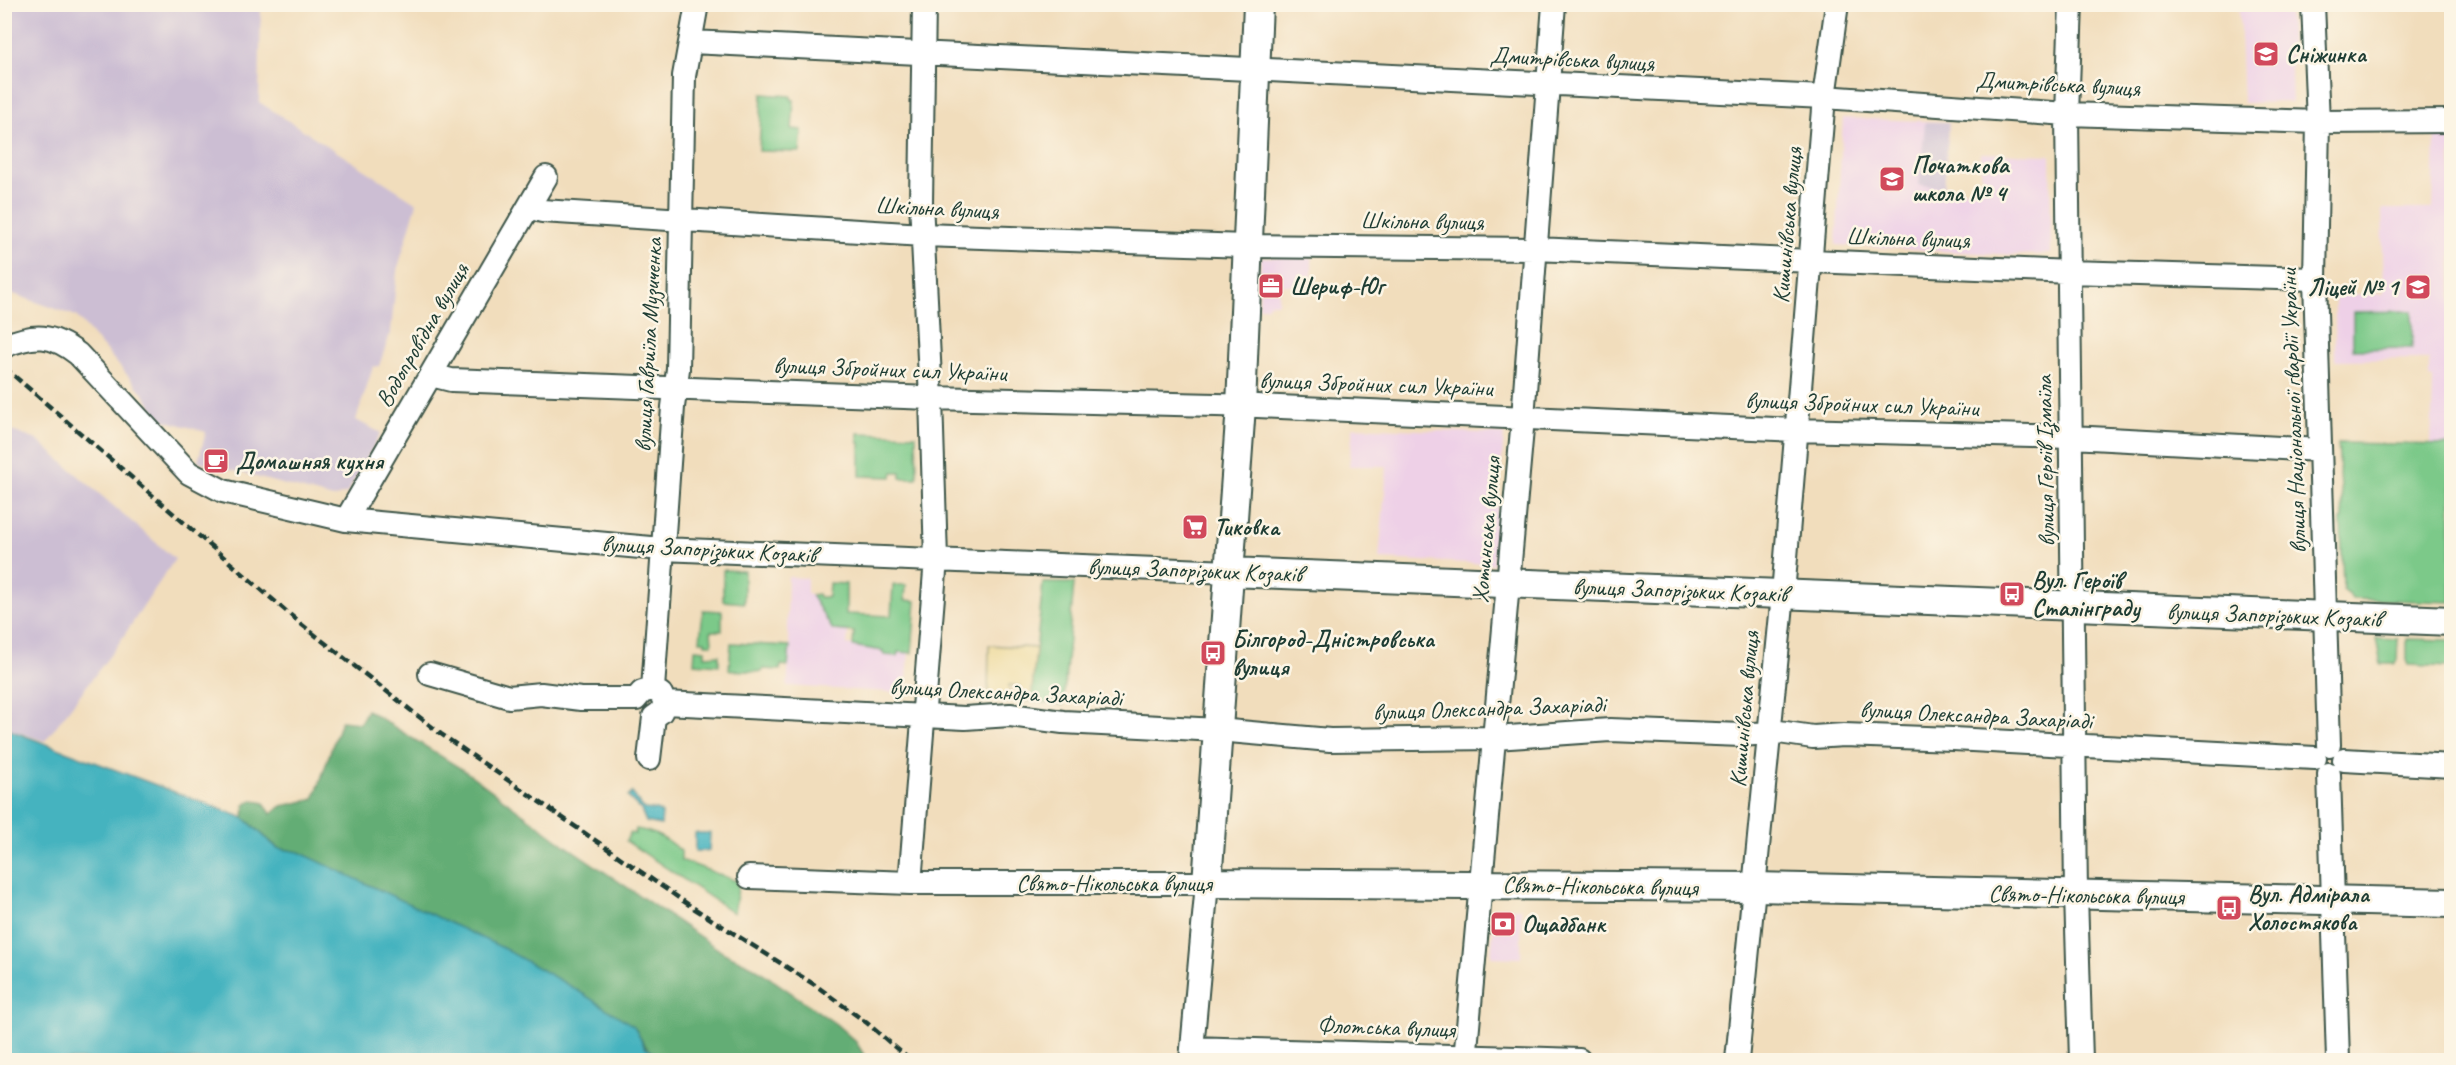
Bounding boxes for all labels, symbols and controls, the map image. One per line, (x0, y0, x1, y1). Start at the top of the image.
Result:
school or university icon: Сніжинка (2251, 39, 2281, 69)
place label: Сніжинка (2286, 39, 2368, 69)
street label: Дмитрівська вулиця (1489, 40, 1656, 78)
street label: Дмитрівська вулиця (1975, 65, 2142, 103)
street label: Кишинівська вулиця (1765, 144, 1809, 304)
place label: Початкова школа № 4 (1912, 150, 2011, 208)
school or university icon: Початкова школа № 4 (1877, 164, 1907, 194)
street label: Шкільна вулиця (875, 190, 1001, 226)
street label: Шкільна вулиця (1360, 205, 1485, 237)
street label: Шкільна вулиця (1846, 221, 1971, 255)
street label: вулиця Гавриїла Музиченка (627, 236, 669, 453)
street label: Водопровідна вулиця (369, 256, 476, 412)
street label: вулиця Національної гвардії України (2273, 266, 2313, 554)
office icon: Шериф-Юг (1256, 271, 1286, 301)
place label: Шериф-Юг (1290, 271, 1387, 301)
place label: Ліцей № 1 (2307, 272, 2401, 302)
school or university icon: Ліцей № 1 (2403, 272, 2433, 302)
street label: вулиця Збройних сил України (773, 350, 1009, 388)
street label: вулиця Збройних сил України (1259, 365, 1495, 403)
street label: вулиця Героїв Ізмаїла (2028, 374, 2062, 547)
street label: вулиця Збройних сил України (1745, 385, 1981, 423)
cafe icon: Домашняя кухня (201, 446, 231, 476)
place label: Домашняя кухня (236, 446, 385, 476)
street label: Хотинська вулиця (1465, 454, 1507, 604)
supermarket icon: Тиковка (1180, 512, 1210, 542)
place label: Тиковка (1214, 512, 1281, 542)
street label: вулиця Запорізьких Козаків (601, 528, 823, 571)
street label: вулиця Запорізьких Козаків (1087, 551, 1309, 590)
place label: Вул. Героїв Сталінграду (2032, 565, 2142, 623)
street label: вулиця Запорізьких Козаків (1572, 571, 1794, 610)
bus stop icon: Вул. Героїв Сталінграду (1997, 579, 2027, 609)
street label: вулиця Запорізьких Козаків (2166, 596, 2388, 635)
place label: Білгород-Дністровська вулиця (1232, 624, 1436, 682)
street label: Кишинівська вулиця (1722, 628, 1766, 788)
bus stop icon: Білгород-Дністровська вулиця (1198, 638, 1228, 668)
street label: вулиця Олександра Захаріаді (889, 671, 1126, 713)
street label: вулиця Олександра Захаріаді (1372, 689, 1608, 727)
street label: вулиця Олександра Захаріаді (1859, 694, 2096, 736)
street label: Свято-Нікольська вулиця (1016, 868, 1213, 898)
street label: Свято-Нікольська вулиця (1502, 869, 1699, 903)
street label: Свято-Нікольська вулиця (1988, 878, 2185, 912)
place label: Вул. Адмірала Холостякова (2248, 879, 2371, 937)
bus stop icon: Вул. Адмірала Холостякова (2214, 893, 2244, 923)
bank icon: Ощадбанк (1488, 909, 1518, 939)
place label: Ощадбанк (1522, 909, 1607, 939)
street label: Флотська вулиця (1317, 1010, 1457, 1044)

